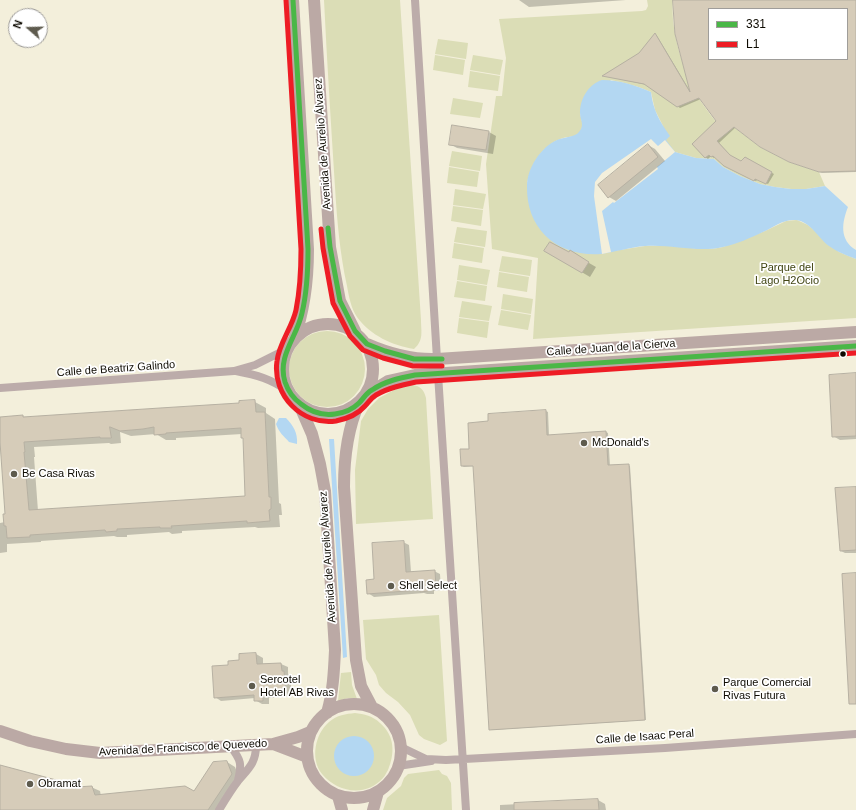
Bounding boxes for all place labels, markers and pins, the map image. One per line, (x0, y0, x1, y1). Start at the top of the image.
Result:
unlabelled marker (838, 349, 848, 359)
place label: McDonald's (592, 436, 649, 450)
marker: McDonald's (579, 438, 589, 448)
place label: Be Casa Rivas (22, 467, 95, 481)
marker: Be Casa Rivas (9, 469, 19, 479)
place label: Shell Select (399, 579, 457, 593)
marker: Shell Select (386, 581, 396, 591)
place label: Sercotel Hotel AB Rivas (260, 673, 334, 699)
place label: Parque Comercial Rivas Futura (723, 676, 811, 702)
marker: Sercotel Hotel AB Rivas (247, 681, 257, 691)
marker: Parque Comercial Rivas Futura (710, 684, 720, 694)
place label: Obramat (38, 777, 81, 791)
marker: Obramat (25, 779, 35, 789)

